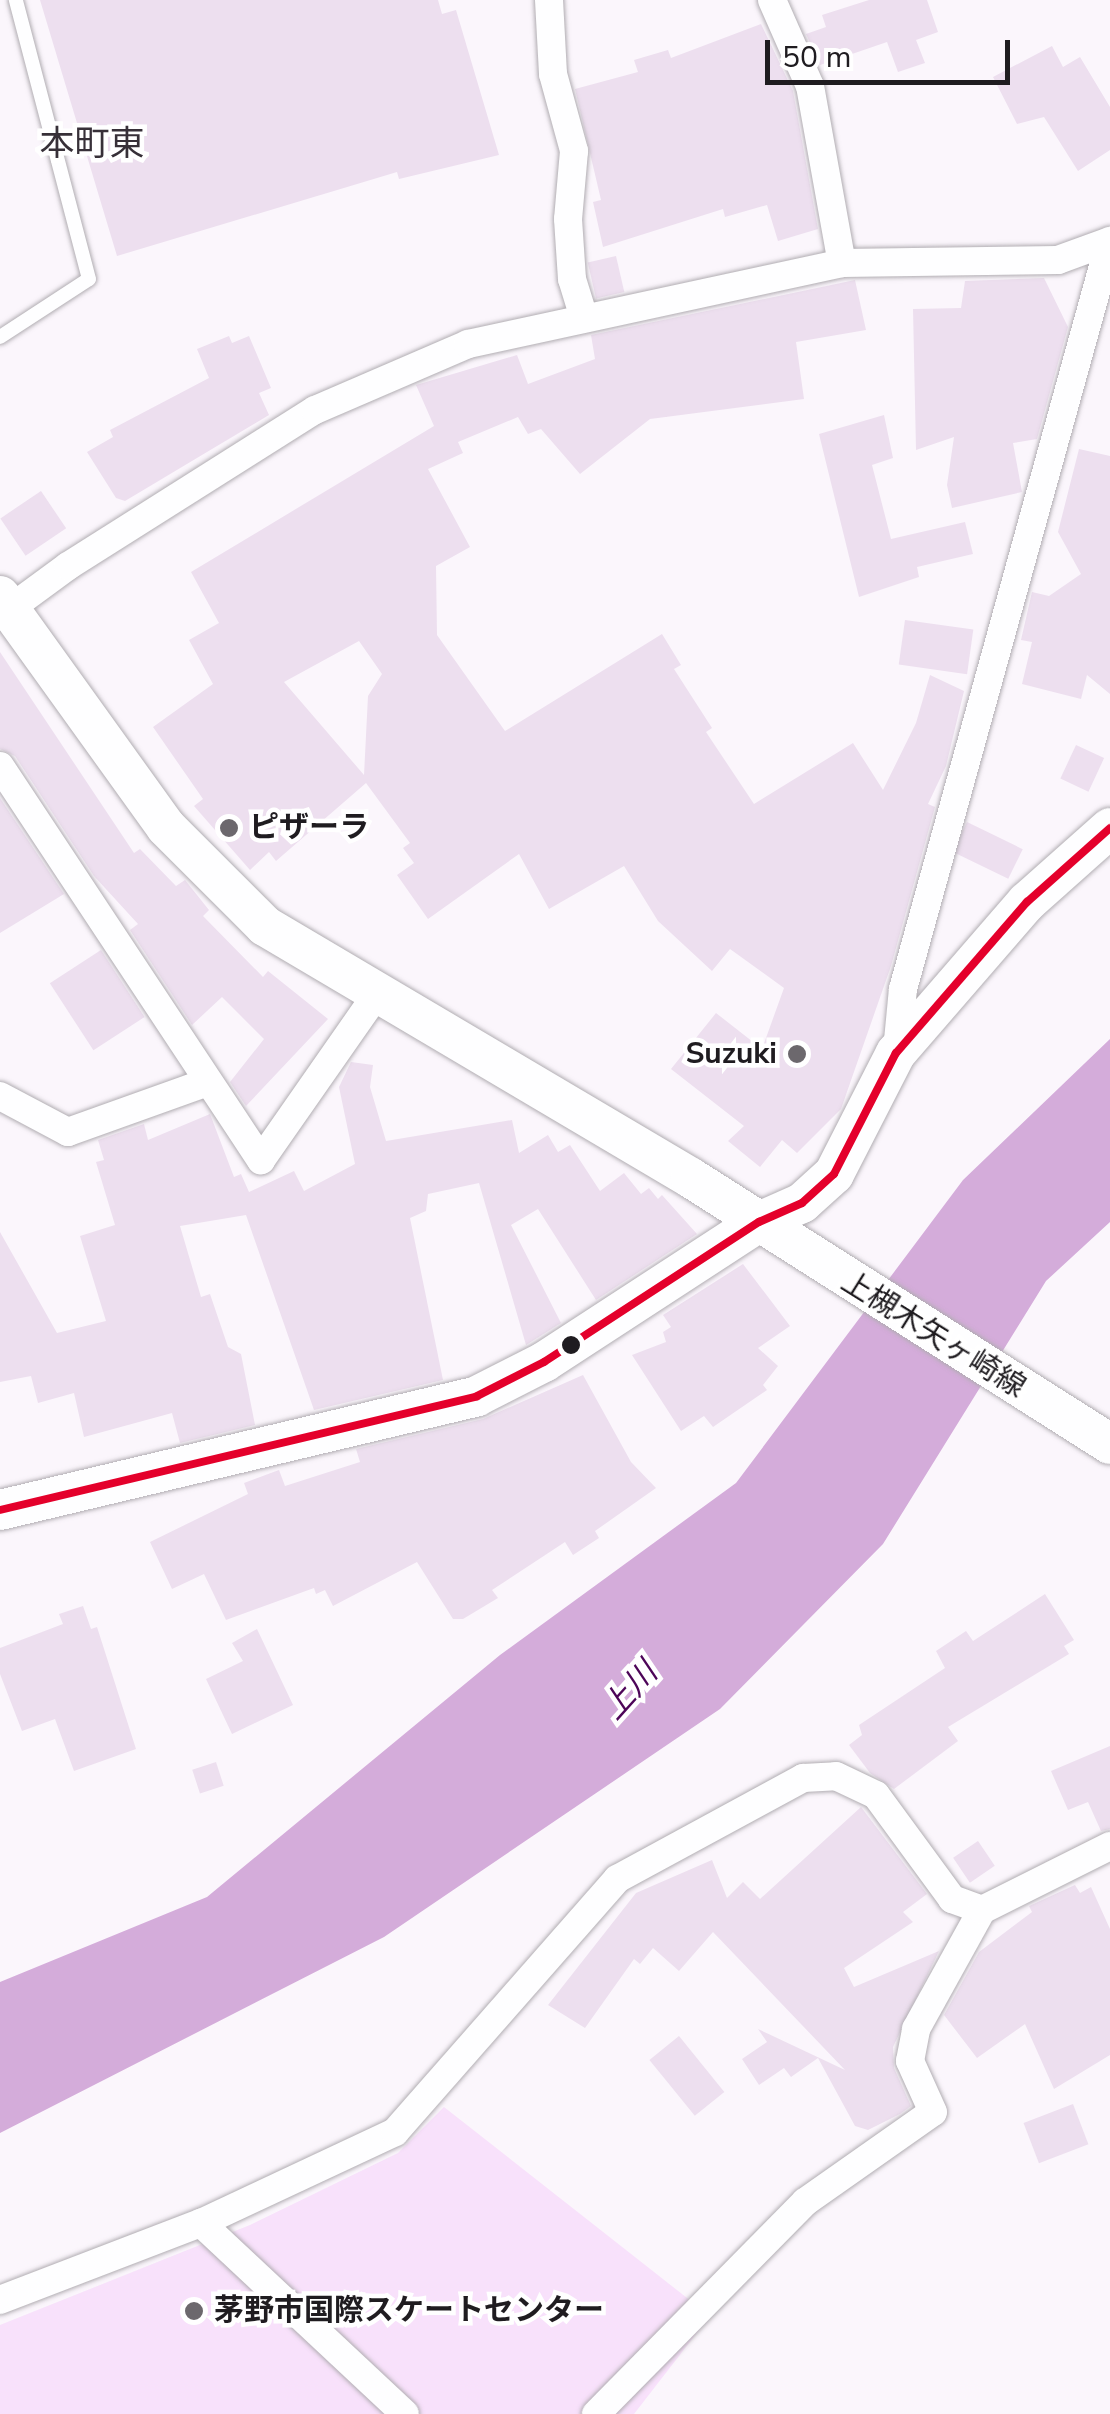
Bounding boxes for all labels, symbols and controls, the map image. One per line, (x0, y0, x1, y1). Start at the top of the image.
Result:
scale bar (770, 20, 1015, 82)
text: 50 m (782, 37, 851, 78)
district label: 本町東 (40, 123, 144, 165)
place label: ピザーラ (249, 810, 369, 846)
marker: ピザーラ (218, 817, 240, 839)
place label: Suzuki (685, 1036, 777, 1072)
marker: Suzuki (786, 1043, 808, 1065)
street label: 上槻木矢ヶ崎線 (834, 1264, 1032, 1406)
unlabelled marker (561, 1335, 581, 1355)
water label: 上川 (594, 1654, 666, 1728)
place label: 茅野市国際スケートセンター (214, 2293, 604, 2329)
marker: 茅野市国際スケートセンター (183, 2300, 205, 2322)

